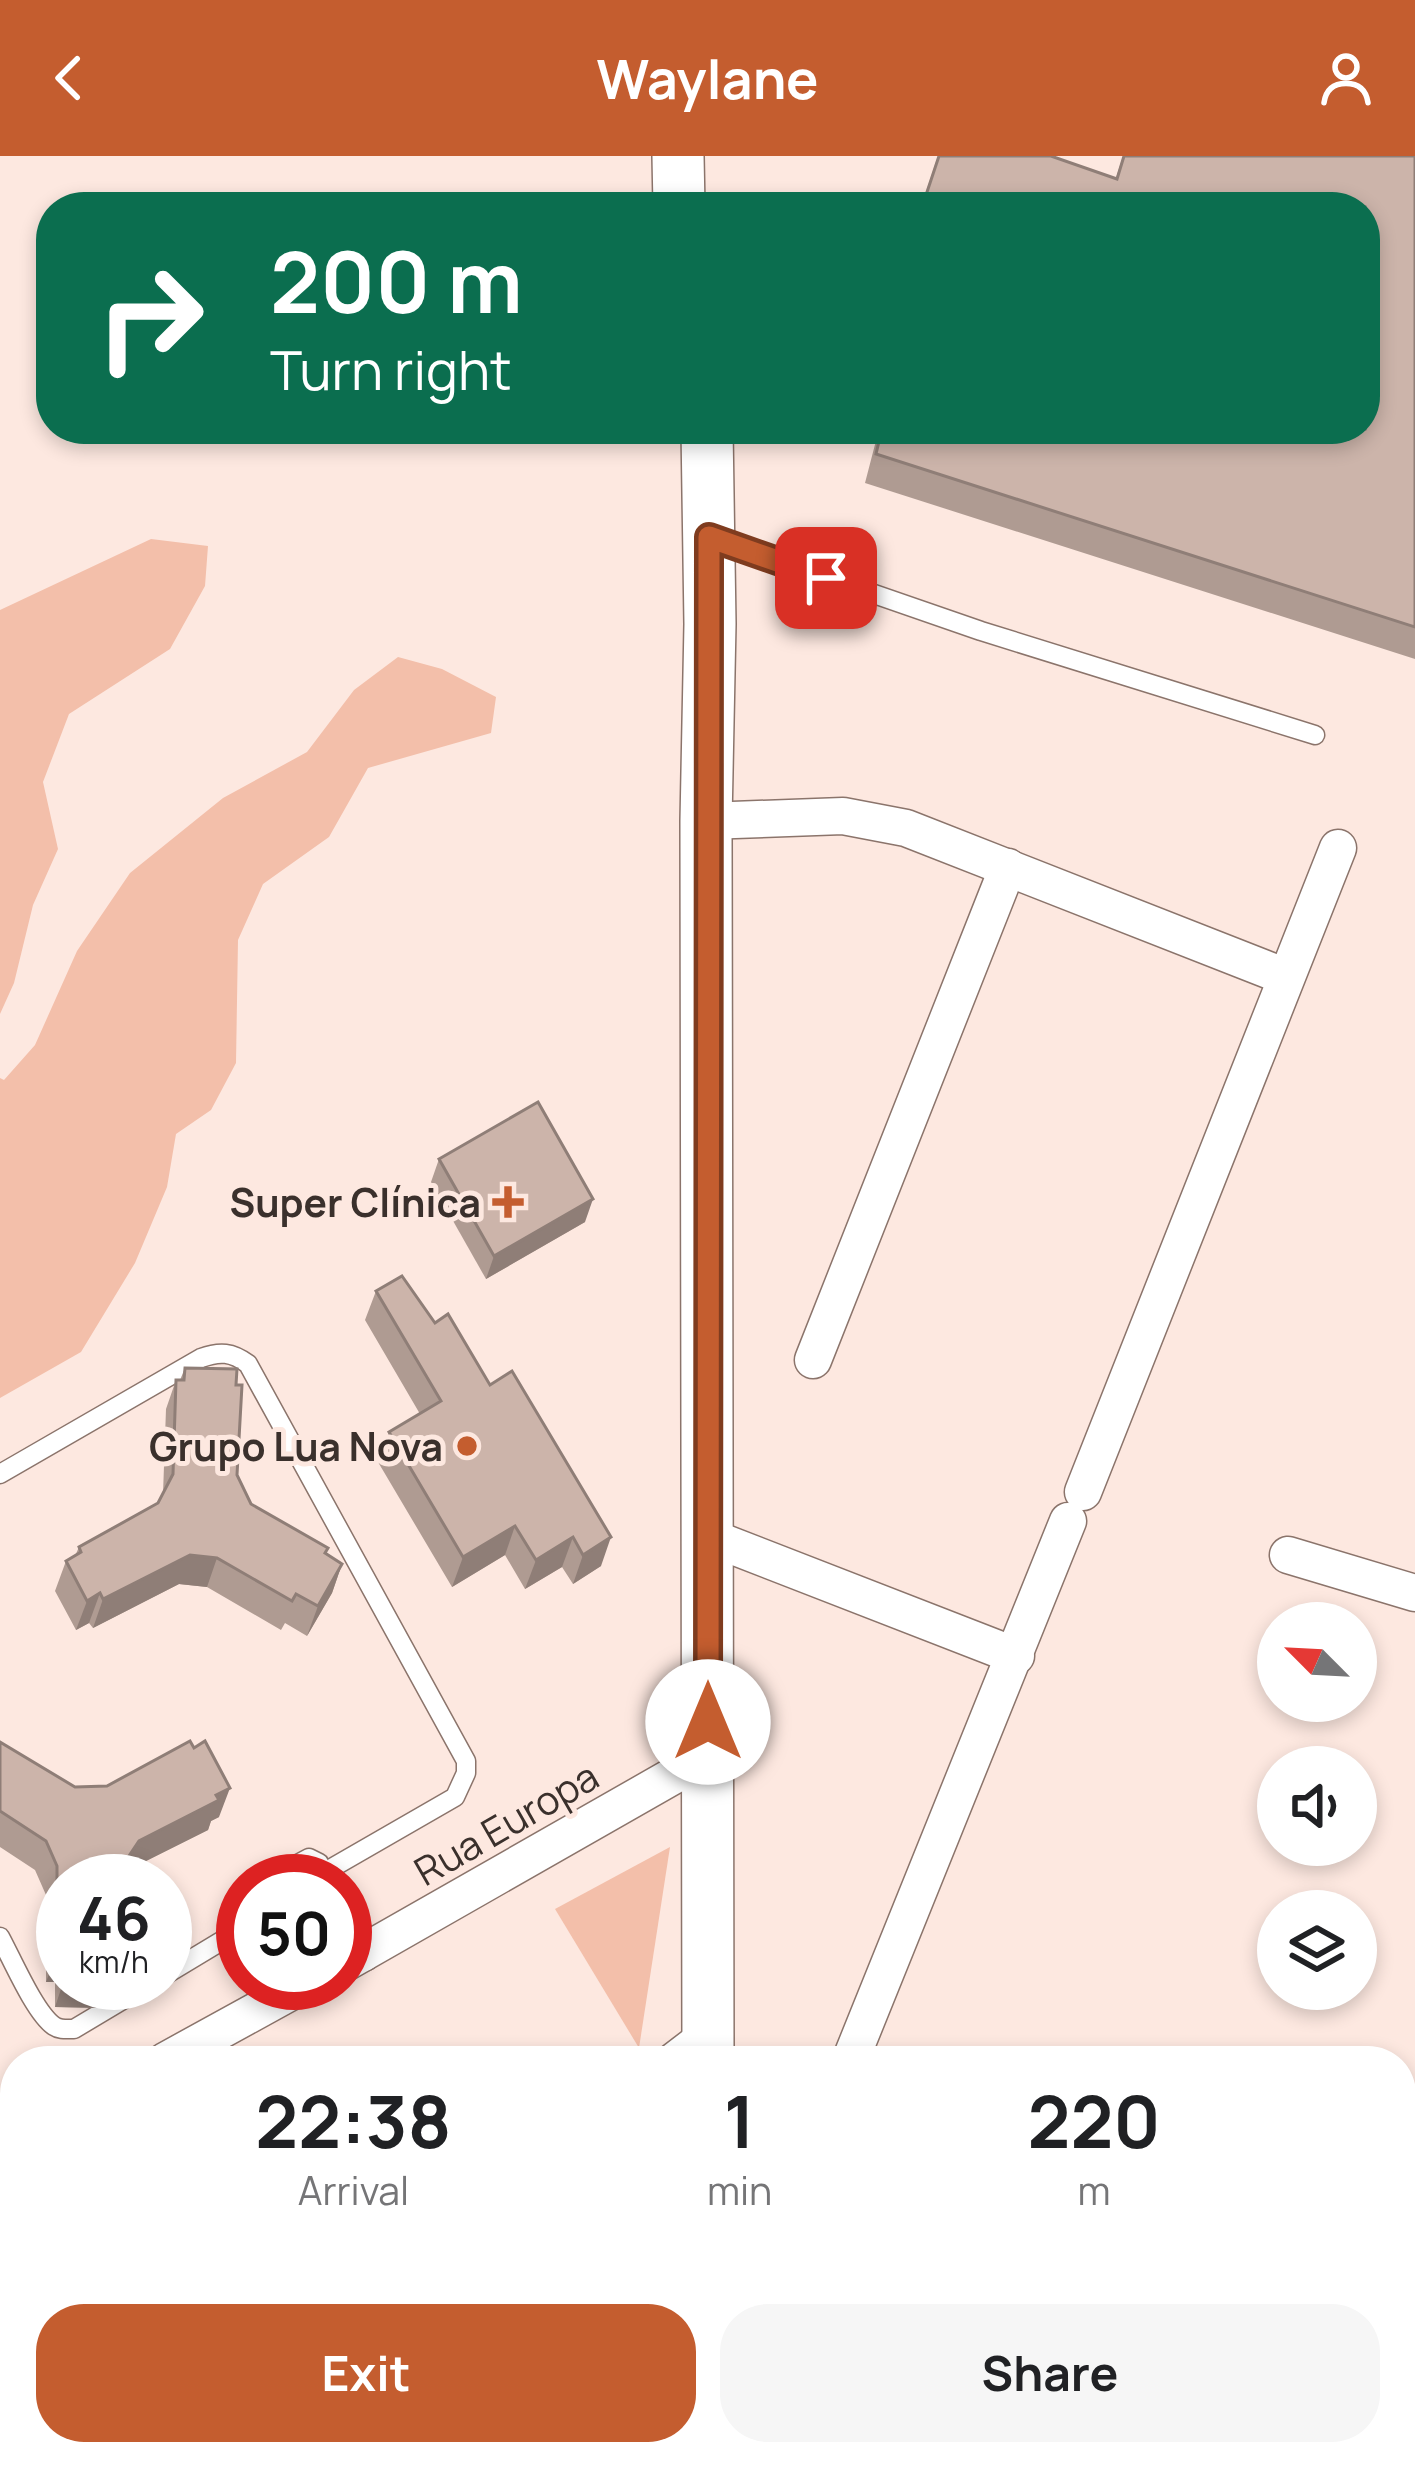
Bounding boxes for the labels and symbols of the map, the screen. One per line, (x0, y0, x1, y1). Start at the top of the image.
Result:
pin (775, 527, 877, 629)
place label: Super Clínica (230, 1175, 481, 1229)
marker: Super Clínica (492, 1186, 524, 1218)
place label: Grupo Lua Nova (149, 1419, 443, 1473)
marker: Grupo Lua Nova (454, 1433, 480, 1459)
north arrow (1257, 1602, 1377, 1722)
position arrow (645, 1659, 771, 1785)
street label: Rua Europa (404, 1749, 608, 1897)
speed limit sign: 50 (216, 1854, 372, 2010)

